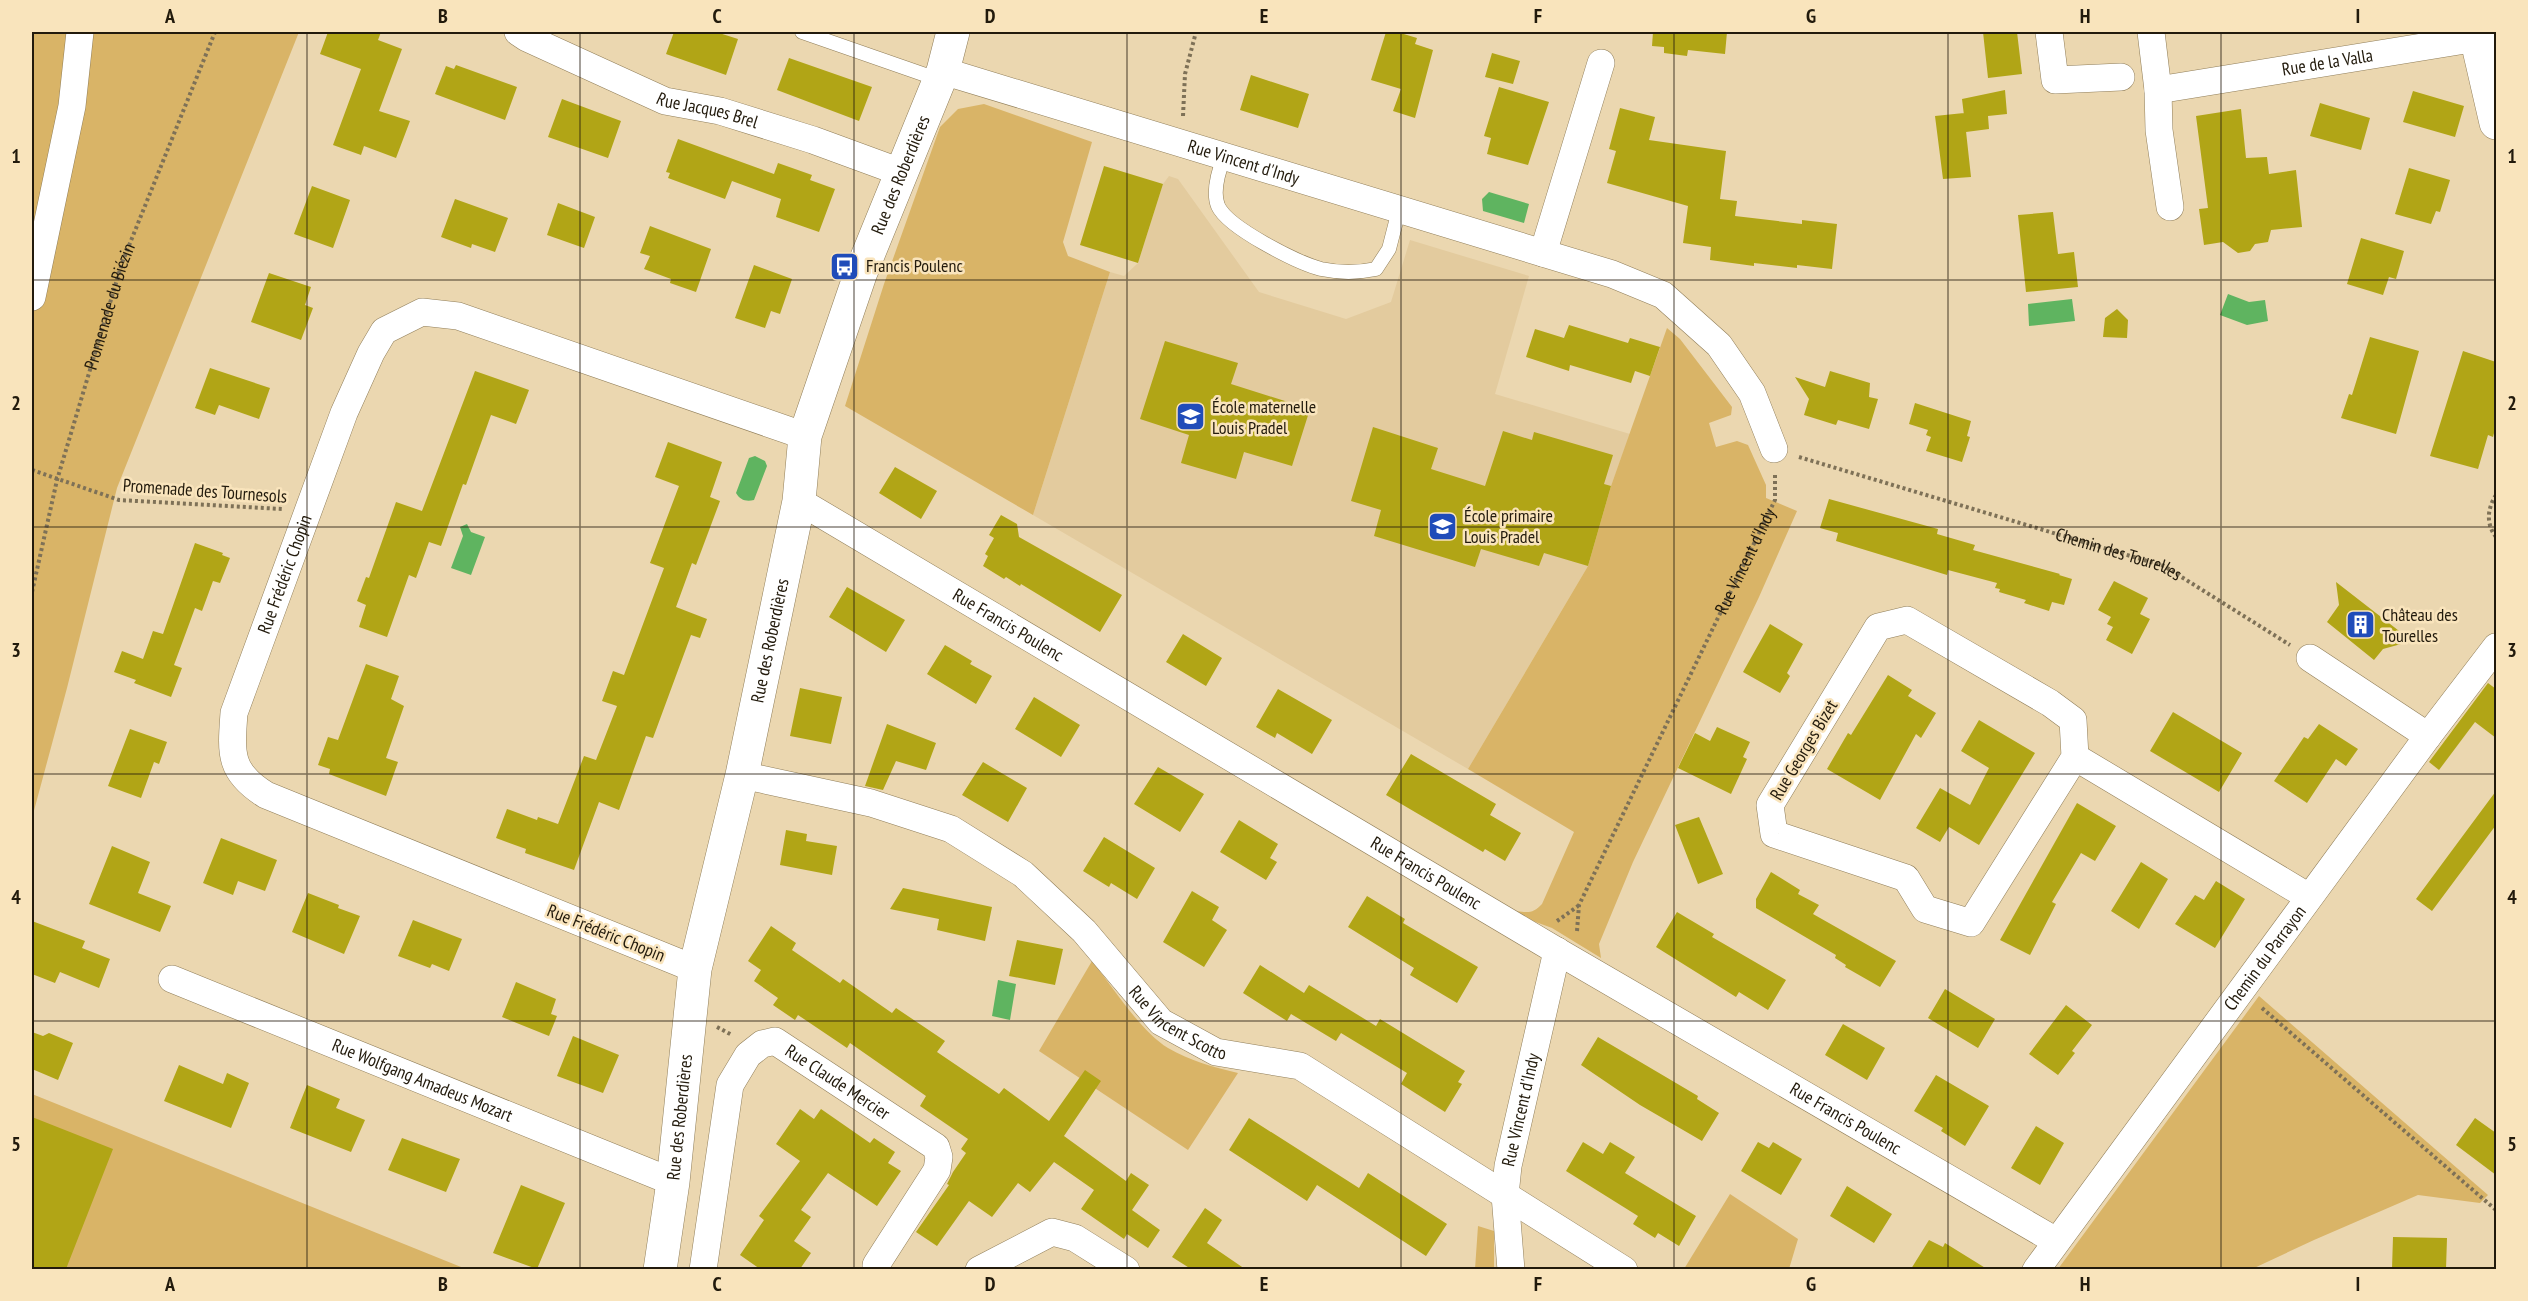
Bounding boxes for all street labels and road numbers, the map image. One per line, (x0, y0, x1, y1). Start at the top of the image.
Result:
street label: Rue de la Valla (2280, 43, 2375, 81)
street label: Rue Jacques Brel (653, 87, 762, 133)
street label: Rue des Roberdières (866, 112, 935, 238)
street label: Rue Vincent d'Indy (1185, 134, 1302, 190)
street label: Promenade du Biézin (79, 240, 140, 372)
street label: Promenade des Tournesols (122, 473, 288, 508)
street label: Rue Vincent d'Indy (1709, 504, 1781, 618)
street label: Rue Frédéric Chopin (252, 511, 317, 637)
street label: Chemin des Tourelles (2053, 522, 2186, 585)
street label: Rue des Roberdières (745, 576, 794, 705)
street label: Rue Francis Poulenc (949, 583, 1068, 667)
street label: Rue Georges Bizet (1765, 695, 1842, 804)
street label: Rue Francis Poulenc (1367, 831, 1486, 915)
street label: Rue Frédéric Chopin (544, 898, 668, 967)
street label: Chemin du Parrayon (2218, 901, 2311, 1015)
street label: Rue Vincent Scotto (1124, 981, 1228, 1065)
street label: Rue Wolfgang Amadeus Mozart (329, 1033, 516, 1127)
street label: Rue Claude Mercier (781, 1039, 895, 1125)
street label: Rue Vincent d'Indy (1496, 1051, 1544, 1169)
street label: Rue des Roberdières (661, 1053, 697, 1181)
street label: Rue Francis Poulenc (1786, 1077, 1906, 1160)

